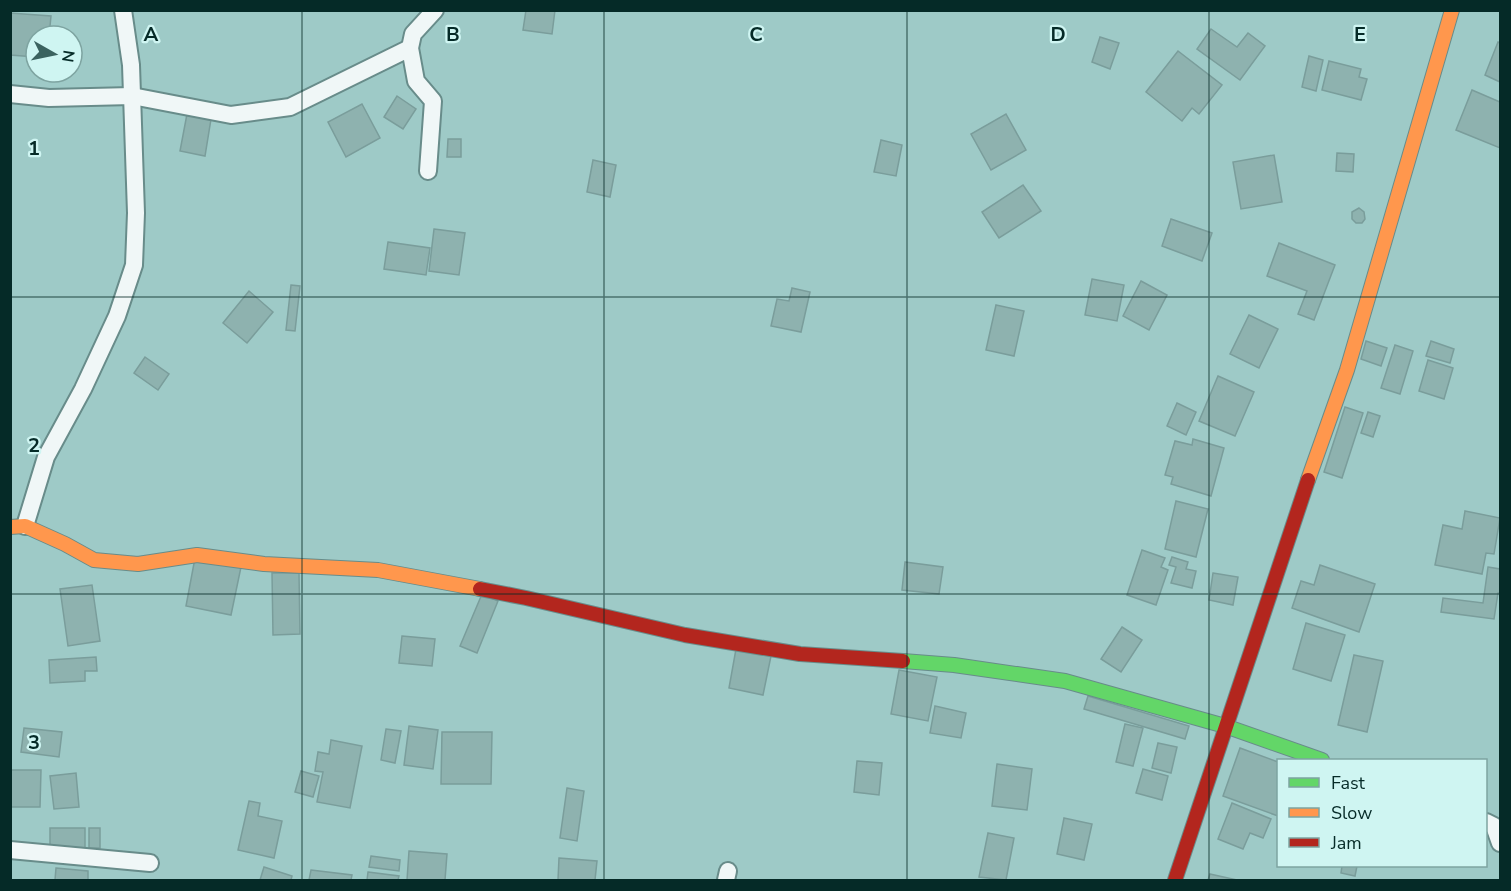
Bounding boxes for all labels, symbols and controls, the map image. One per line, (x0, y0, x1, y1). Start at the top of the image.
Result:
text: A (144, 21, 159, 48)
text: B (446, 21, 460, 48)
text: C (749, 21, 763, 48)
text: D (1050, 21, 1066, 48)
text: E (1354, 21, 1366, 48)
north arrow (24, 24, 84, 84)
text: N (56, 49, 80, 64)
text: 1 (28, 135, 40, 162)
text: 2 (28, 432, 40, 459)
text: 3 (28, 729, 40, 756)
legend (1277, 759, 1487, 867)
text: Fast (1331, 771, 1366, 795)
text: Slow (1331, 801, 1372, 825)
text: Jam (1330, 831, 1362, 855)

